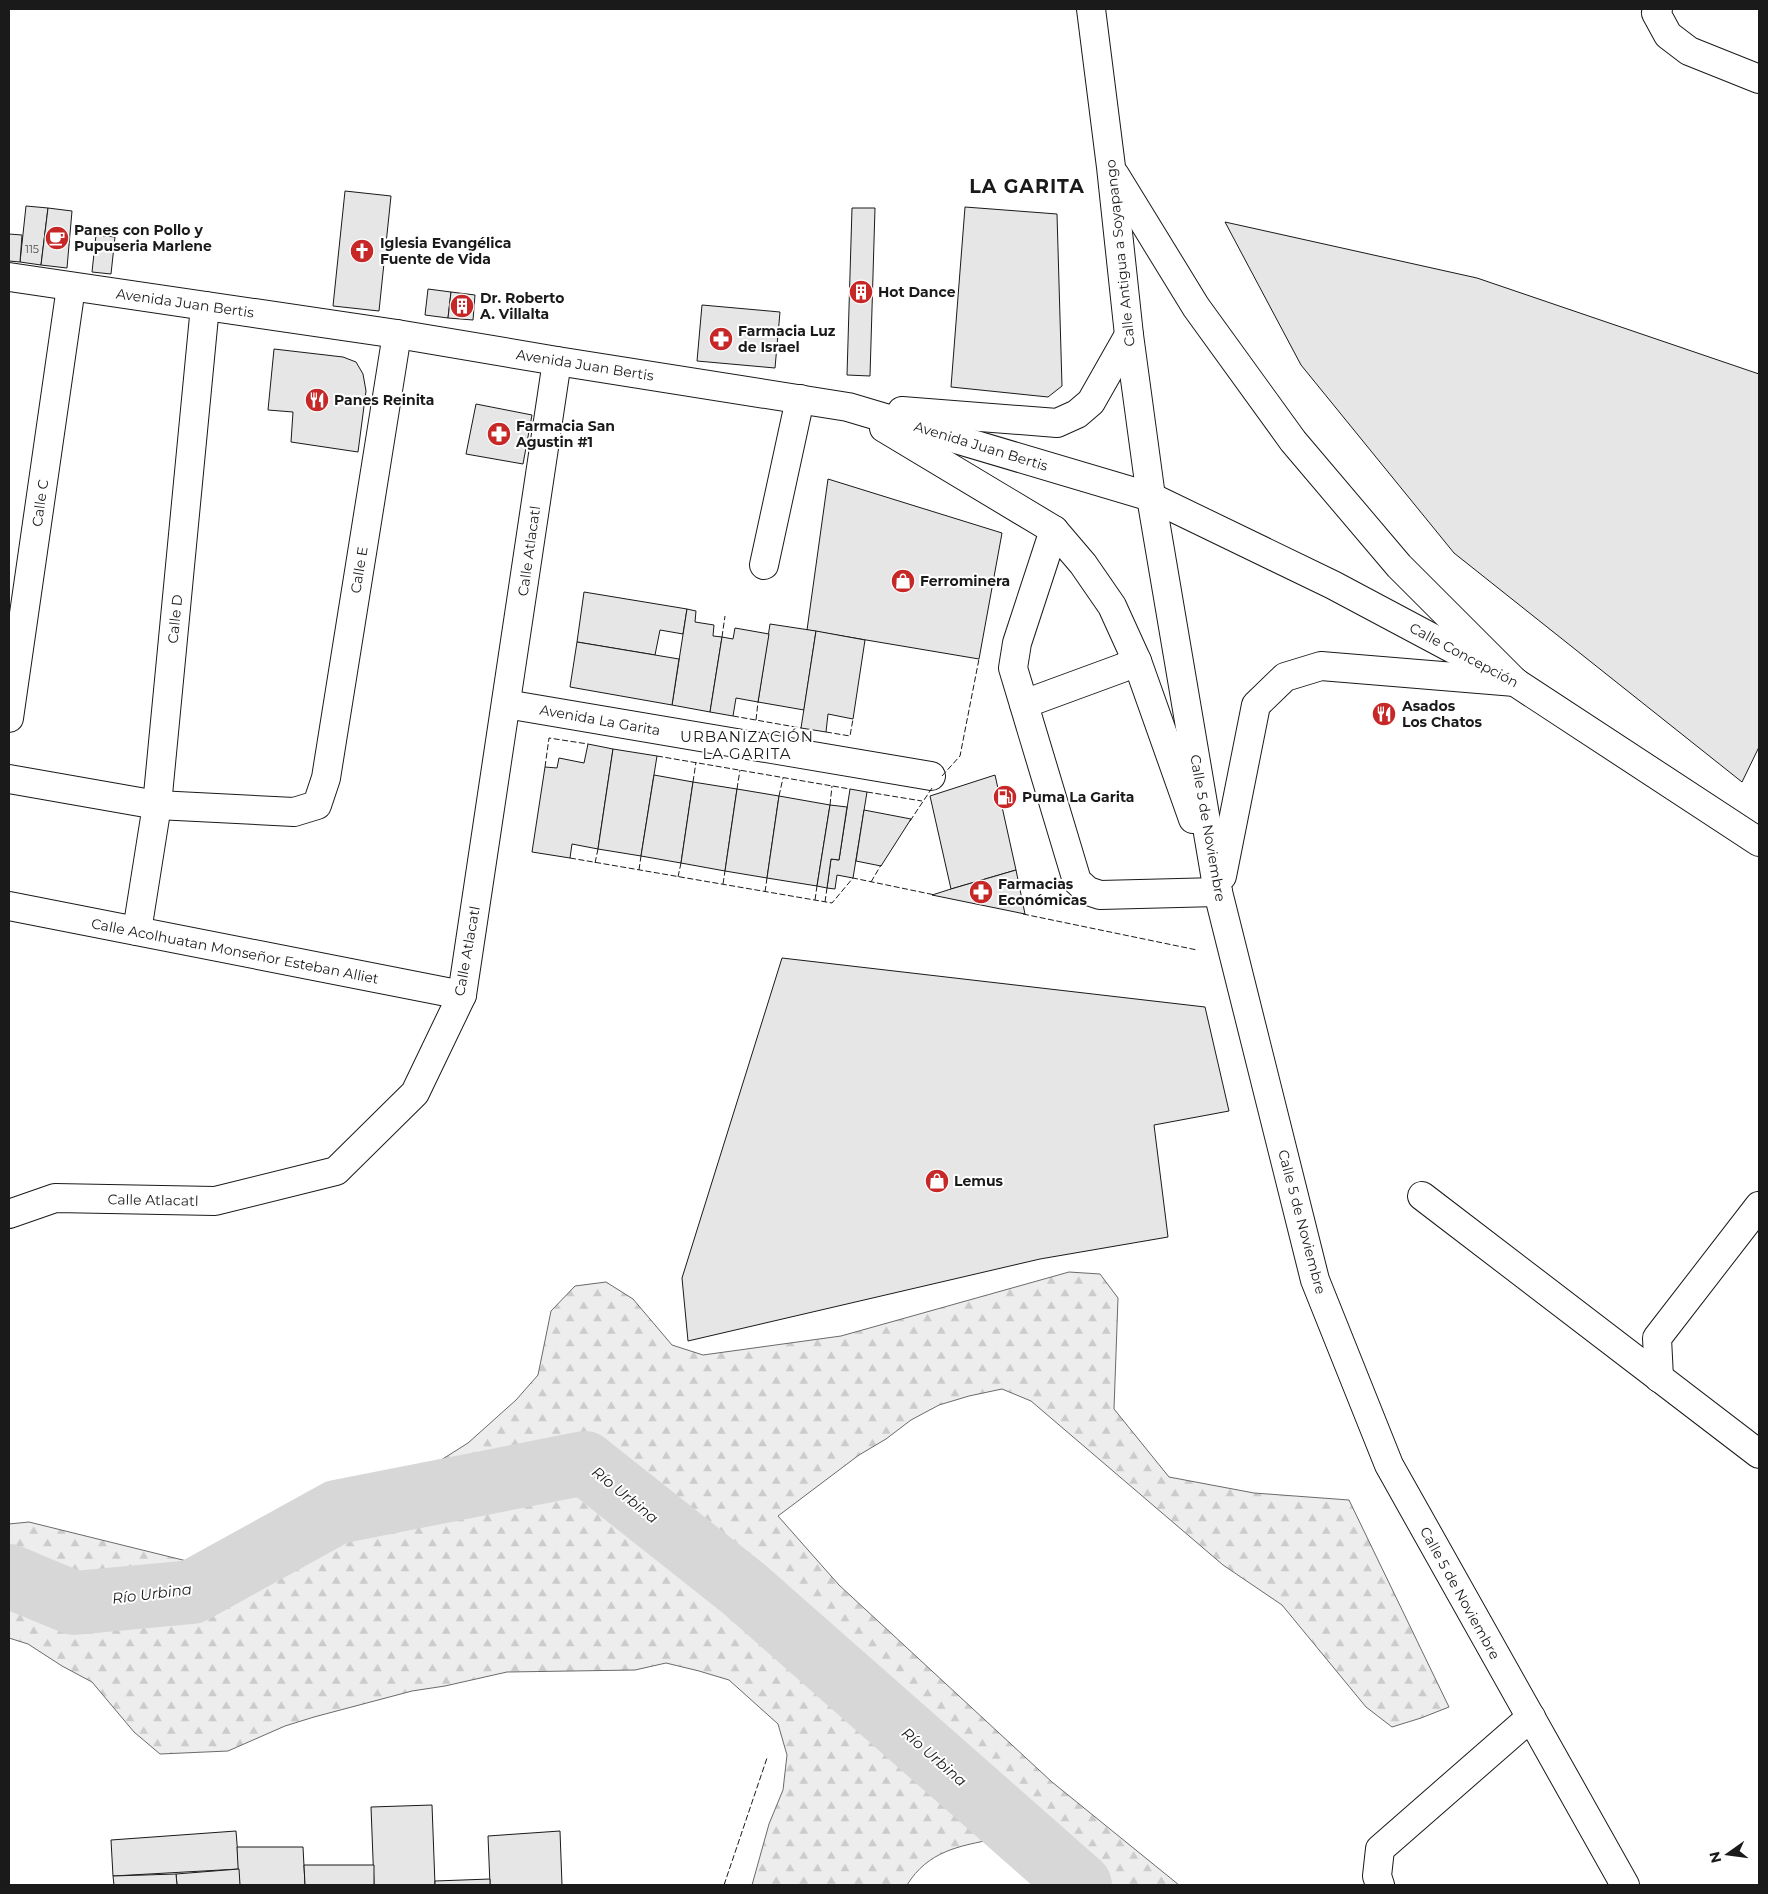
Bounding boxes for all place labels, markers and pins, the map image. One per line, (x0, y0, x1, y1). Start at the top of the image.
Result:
place label: Panes con Pollo y Pupuseria Marlene (74, 221, 212, 255)
cafe icon: Panes con Pollo y Pupuseria Marlene (44, 225, 70, 251)
place label: Iglesia Evangélica Fuente de Vida (380, 234, 511, 268)
church icon: Iglesia Evangélica Fuente de Vida (349, 238, 375, 264)
building icon: Hot Dance (848, 279, 874, 305)
place label: Hot Dance (878, 283, 956, 301)
place label: Dr. Roberto A. Villalta (479, 289, 564, 323)
building icon: Dr. Roberto A. Villalta (449, 293, 475, 319)
place label: Farmacia Luz de Israel (738, 322, 836, 356)
pharmacy icon: Farmacia Luz de Israel (708, 326, 734, 352)
restaurant icon: Panes Reinita (304, 387, 330, 413)
place label: Panes Reinita (334, 391, 434, 409)
place label: Farmacia San Agustin #1 (515, 417, 615, 451)
pharmacy icon: Farmacia San Agustin #1 (486, 421, 512, 447)
shop icon: Ferrominera (890, 568, 916, 594)
place label: Ferrominera (920, 572, 1010, 590)
place label: Asados Los Chatos (1401, 697, 1482, 731)
restaurant icon: Asados Los Chatos (1371, 701, 1397, 727)
fuel station icon: Puma La Garita (992, 784, 1018, 810)
place label: Puma La Garita (1022, 788, 1134, 806)
place label: Farmacias Económicas (998, 875, 1087, 909)
pharmacy icon: Farmacias Económicas (968, 879, 994, 905)
shop icon: Lemus (924, 1168, 950, 1194)
place label: Lemus (954, 1172, 1004, 1190)

